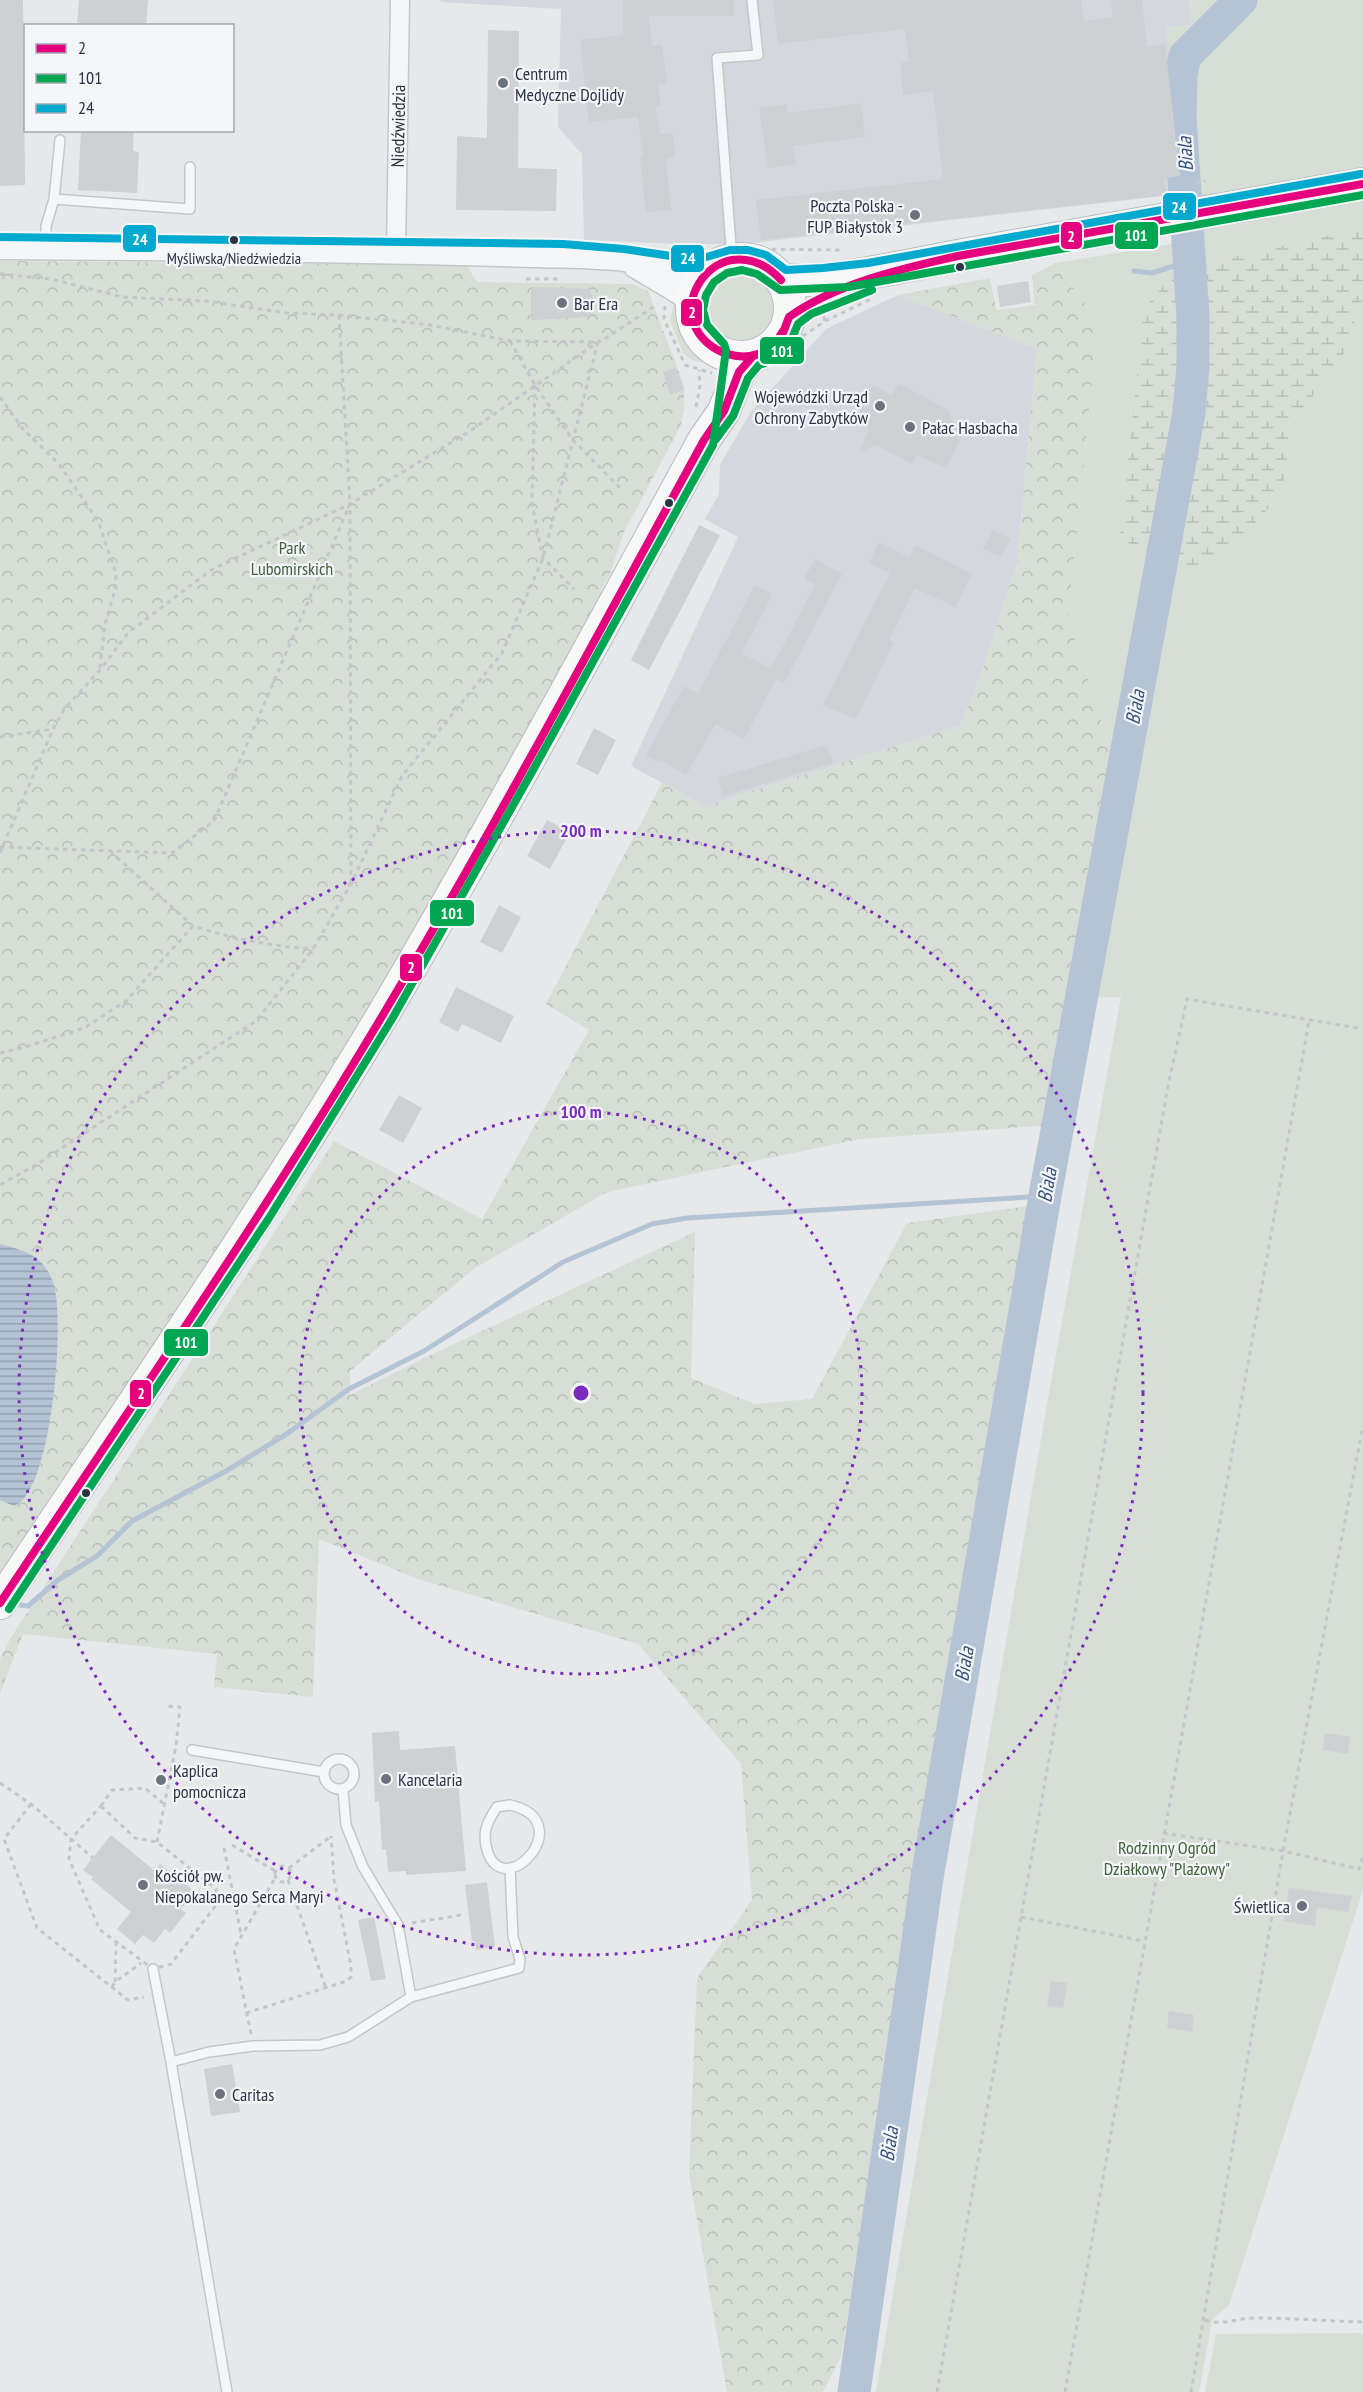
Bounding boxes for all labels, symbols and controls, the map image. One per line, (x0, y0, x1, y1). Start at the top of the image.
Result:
legend (24, 24, 234, 132)
text: 2 (78, 36, 86, 59)
place label: Centrum Medyczne Dojlidy (515, 62, 624, 106)
text: 101 (78, 66, 102, 89)
marker: Centrum Medyczne Dojlidy (496, 76, 510, 90)
street label: Niedźwiedzia (386, 84, 410, 168)
text: 24 (78, 96, 94, 119)
water label: Biala (1171, 135, 1199, 172)
line badge: 24 (1162, 192, 1197, 221)
place label: Poczta Polska - FUP Białystok 3 (807, 194, 903, 238)
text: 24 (1171, 197, 1187, 217)
marker: Poczta Polska - FUP Białystok 3 (908, 208, 922, 222)
line badge: 2 (1060, 221, 1083, 250)
line badge: 101 (1114, 221, 1159, 250)
line badge: 24 (122, 224, 157, 253)
text: 101 (1125, 225, 1147, 245)
text: 2 (1067, 226, 1075, 246)
text: 24 (132, 229, 148, 249)
marker: Myśliwska/Niedźwiedzia (228, 234, 240, 246)
line badge: 24 (670, 244, 705, 273)
place label: Myśliwska/Niedźwiedzia (167, 248, 301, 268)
text: 24 (680, 248, 696, 268)
unlabelled marker (954, 261, 966, 273)
place label: Bar Era (574, 292, 618, 315)
marker: Bar Era (555, 296, 569, 310)
line badge: 2 (680, 298, 703, 327)
text: 2 (688, 302, 696, 322)
line badge: 101 (759, 336, 805, 365)
text: 101 (771, 341, 793, 361)
place label: Wojewódzki Urząd Ochrony Zabytków (754, 385, 868, 429)
marker: Wojewódzki Urząd Ochrony Zabytków (873, 399, 887, 413)
place label: Pałac Hasbacha (922, 416, 1018, 439)
marker: Pałac Hasbacha (903, 420, 917, 434)
unlabelled marker (663, 497, 675, 509)
park label: Park Lubomirskich (251, 536, 333, 580)
water label: Biala (1119, 687, 1151, 726)
text: 200 m (560, 819, 602, 842)
line badge: 101 (429, 899, 475, 927)
text: 101 (441, 903, 463, 923)
line badge: 2 (399, 953, 423, 982)
text: 2 (407, 957, 415, 977)
text: 100 m (560, 1100, 602, 1123)
water label: Biala (1031, 1165, 1063, 1204)
line badge: 101 (163, 1328, 209, 1357)
text: 101 (175, 1332, 197, 1352)
line badge: 2 (129, 1379, 152, 1408)
text: 2 (137, 1383, 145, 1403)
centre of rings (571, 1383, 591, 1403)
unlabelled marker (80, 1487, 92, 1499)
water label: Biala (948, 1644, 980, 1683)
place label: Kaplica pomocnicza (173, 1759, 246, 1803)
place label: Kancelaria (398, 1768, 463, 1791)
marker: Kancelaria (379, 1772, 393, 1786)
marker: Kaplica pomocnicza (154, 1773, 168, 1787)
park label: Rodzinny Ogród Działkowy "Plażowy" (1104, 1836, 1230, 1880)
place label: Kościół pw. Niepokalanego Serca Maryi (155, 1864, 324, 1908)
marker: Kościół pw. Niepokalanego Serca Maryi (136, 1878, 150, 1892)
place label: Świetlica (1234, 1895, 1290, 1918)
marker: Świetlica (1295, 1899, 1309, 1913)
place label: Caritas (232, 2083, 274, 2106)
marker: Caritas (213, 2087, 227, 2101)
water label: Biala (874, 2124, 904, 2163)

